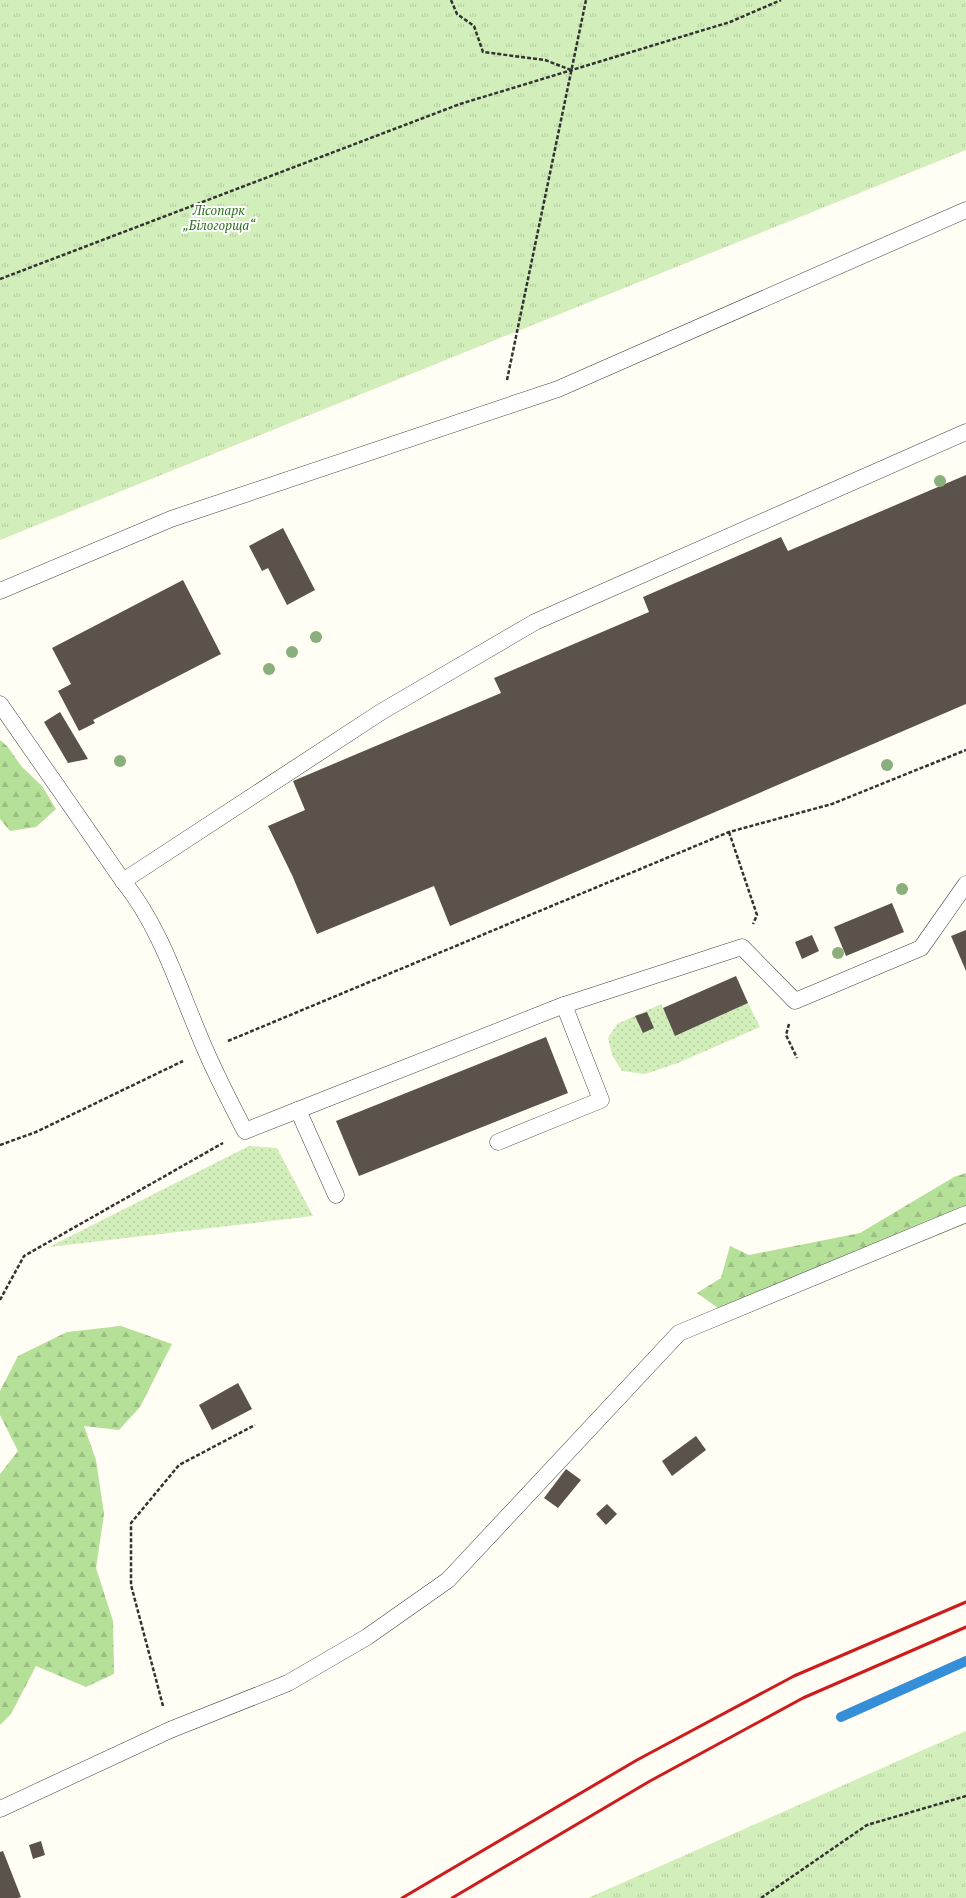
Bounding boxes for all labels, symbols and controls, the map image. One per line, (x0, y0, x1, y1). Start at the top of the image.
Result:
park label: Лісопарк „Білогорща“ (183, 201, 256, 234)

